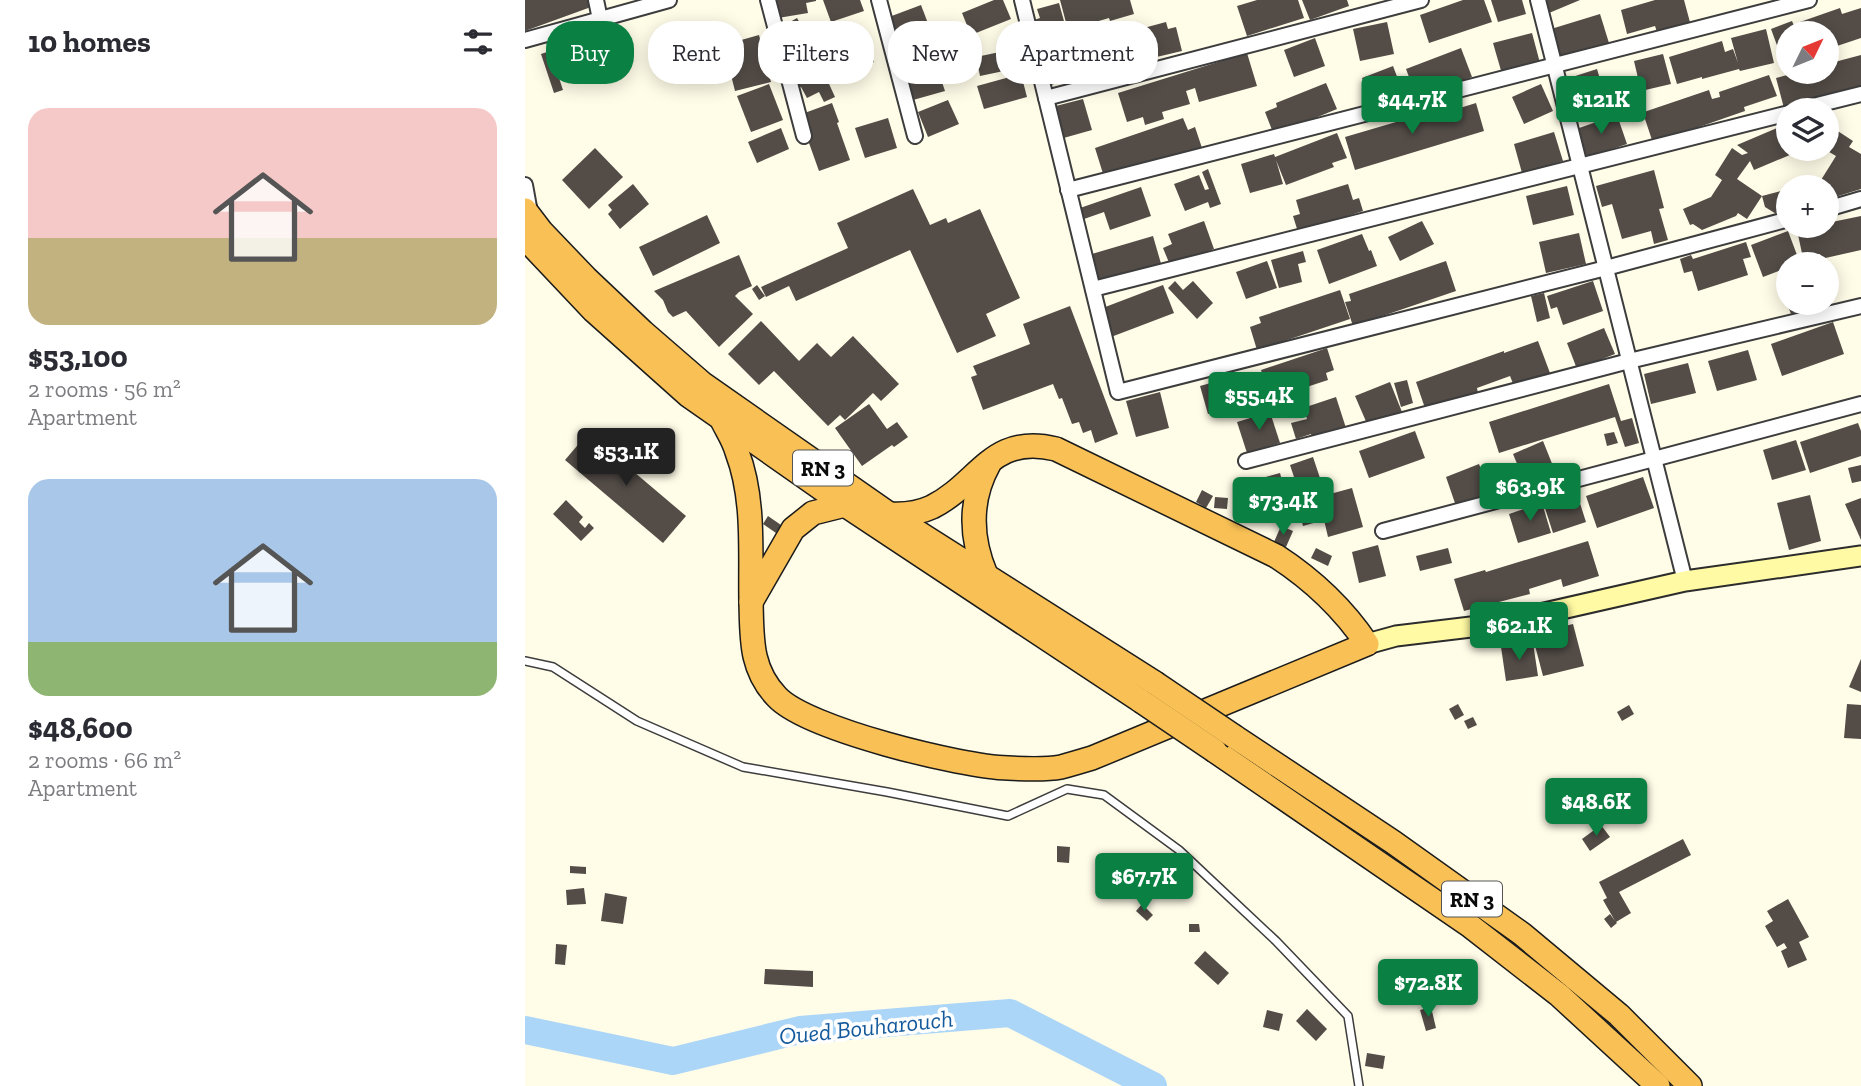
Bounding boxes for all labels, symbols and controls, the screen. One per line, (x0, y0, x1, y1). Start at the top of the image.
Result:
chip: Buy (546, 21, 634, 84)
chip: Rent (648, 21, 744, 84)
chip: Filters (758, 21, 874, 84)
chip: New (888, 21, 982, 84)
chip: Apartment (996, 21, 1158, 84)
north arrow (1776, 21, 1839, 84)
map controls (1776, 21, 1839, 315)
icon: filters (459, 23, 497, 61)
text: 10 homes (28, 24, 151, 60)
pin: $44.7K (1355, 76, 1469, 136)
pin: $121K (1552, 76, 1650, 136)
text: $44.7K (1377, 85, 1447, 113)
text: $121K (1572, 85, 1630, 113)
button: layers (1776, 98, 1839, 161)
icon: home (200, 154, 326, 280)
button: + (1776, 175, 1839, 238)
button: − (1776, 252, 1839, 315)
text: $53,100 (28, 339, 128, 375)
pin: $55.4K (1202, 372, 1316, 432)
text: 2 rooms · 56 m² (28, 375, 181, 403)
text: $55.4K (1224, 381, 1294, 409)
text: Apartment (28, 403, 137, 431)
pin: $53.1K (569, 428, 683, 488)
text: $53.1K (593, 437, 659, 465)
road number: RN 3 (793, 450, 853, 486)
pin: $63.9K (1473, 463, 1587, 523)
text: $63.9K (1496, 472, 1564, 500)
pin: $73.4K (1226, 477, 1340, 537)
text: $73.4K (1249, 486, 1317, 514)
icon: home (200, 525, 326, 651)
pin: $62.1K (1462, 602, 1576, 662)
text: $62.1K (1486, 611, 1552, 639)
text: $48,600 (28, 710, 133, 746)
text: 2 rooms · 66 m² (28, 746, 181, 774)
text: Apartment (28, 774, 137, 802)
pin: $48.6K (1539, 778, 1653, 838)
text: $48.6K (1561, 787, 1631, 815)
pin: $67.7K (1087, 853, 1201, 913)
text: $67.7K (1111, 862, 1177, 890)
road number: RN 3 (1442, 881, 1502, 916)
pin: $72.8K (1371, 960, 1485, 1019)
text: $72.8K (1394, 968, 1462, 996)
water label: Oued Bouharouch (778, 1003, 954, 1051)

